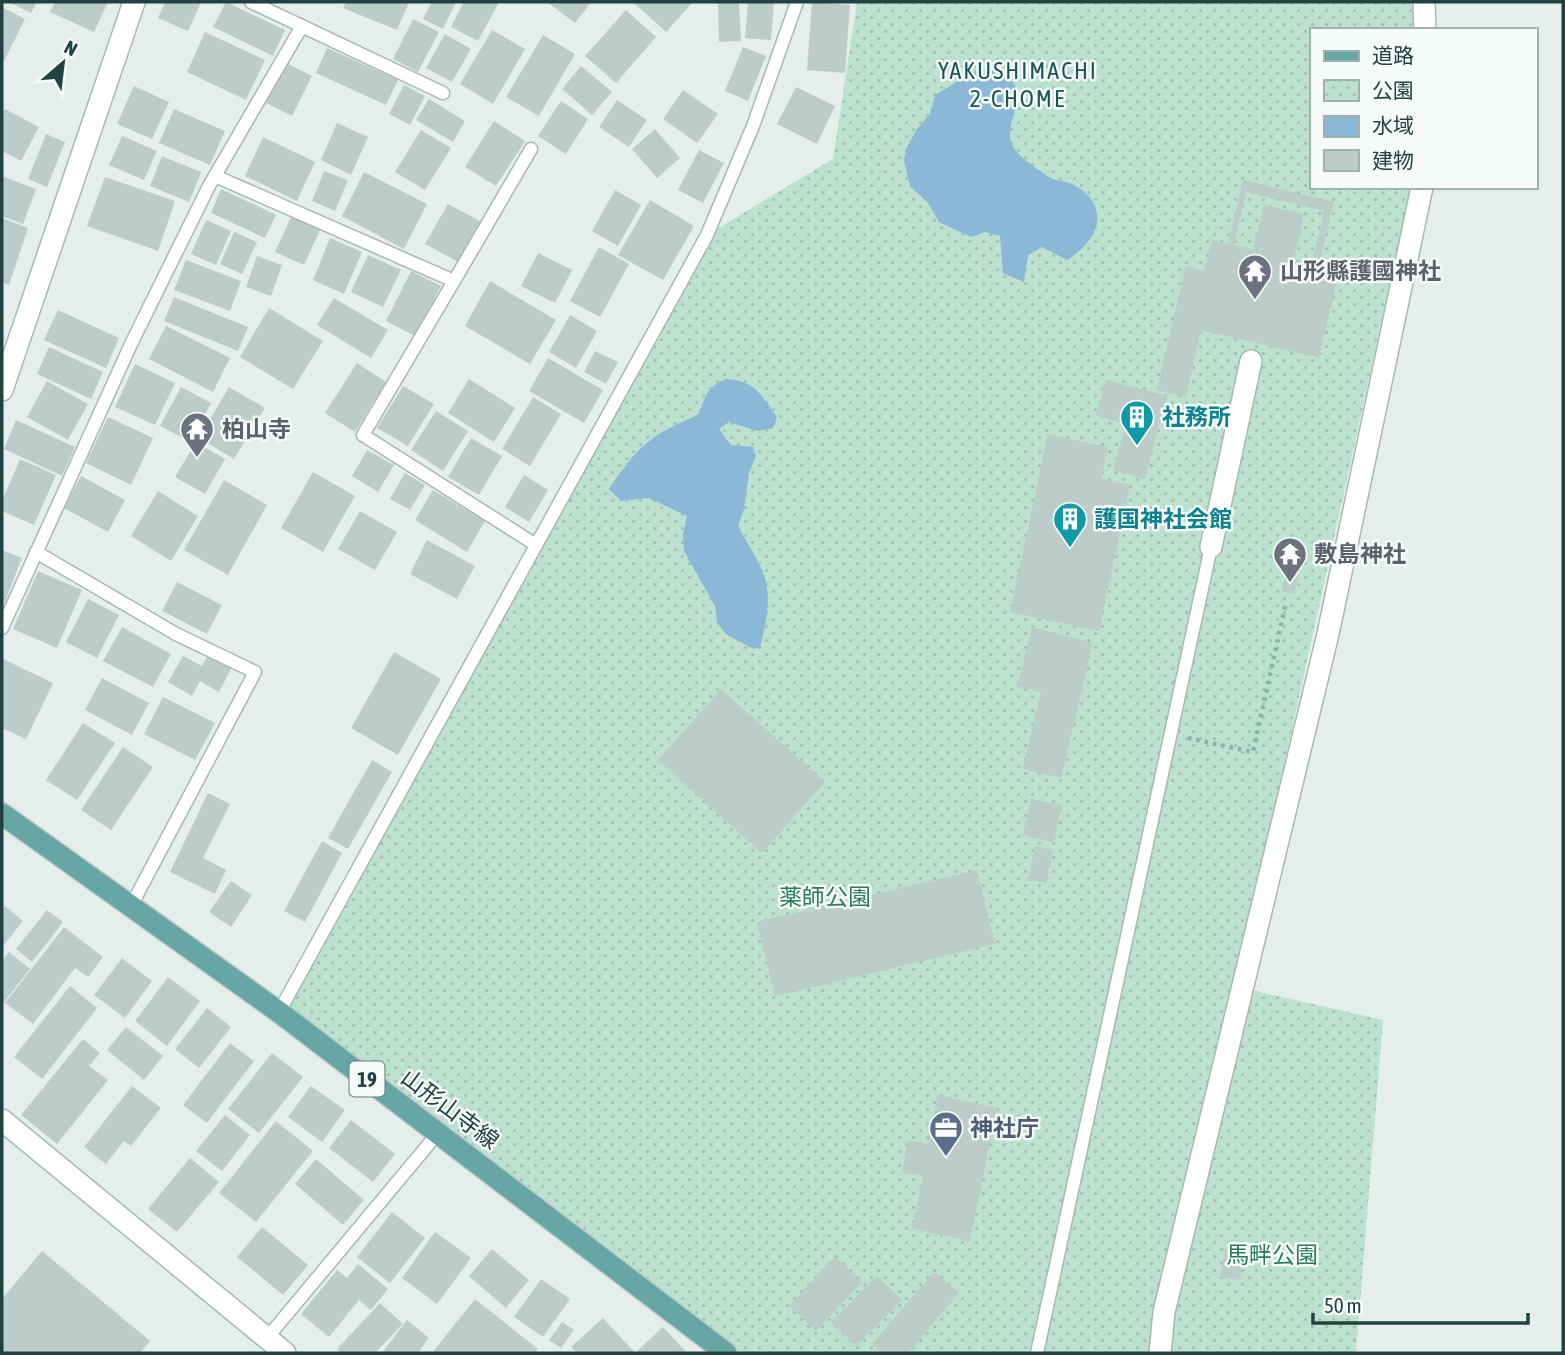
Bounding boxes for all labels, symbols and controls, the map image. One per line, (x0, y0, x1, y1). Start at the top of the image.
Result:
north arrow (28, 28, 98, 98)
legend (1310, 28, 1537, 189)
text: N (61, 36, 81, 60)
text: 道路 (1372, 43, 1414, 67)
district label: YAKUSHIMACHI 2-CHOME (938, 57, 1098, 112)
text: 公園 (1372, 78, 1414, 102)
text: 水域 (1372, 113, 1414, 137)
text: 建物 (1372, 148, 1414, 172)
temple icon: 山形縣護國神社 (1236, 252, 1274, 301)
place label: 山形縣護國神社 (1280, 258, 1441, 284)
building icon: 社務所 (1118, 398, 1156, 447)
place label: 社務所 (1162, 404, 1231, 430)
temple icon: 柏山寺 (178, 410, 216, 459)
place label: 柏山寺 (222, 416, 291, 442)
building icon: 護国神社会館 (1051, 500, 1089, 549)
place label: 護国神社会館 (1094, 506, 1232, 532)
temple icon: 敷島神社 (1271, 535, 1309, 584)
place label: 敷島神社 (1314, 541, 1406, 567)
park label: 薬師公園 (779, 884, 871, 910)
road number: 19 (350, 1062, 384, 1096)
street label: 山形山寺線 (396, 1064, 504, 1154)
office icon: 神社庁 (927, 1109, 965, 1158)
place label: 神社庁 (970, 1115, 1039, 1141)
park label: 馬畔公園 (1226, 1242, 1318, 1268)
scale bar (1313, 1282, 1528, 1326)
text: 50 m (1324, 1293, 1362, 1317)

